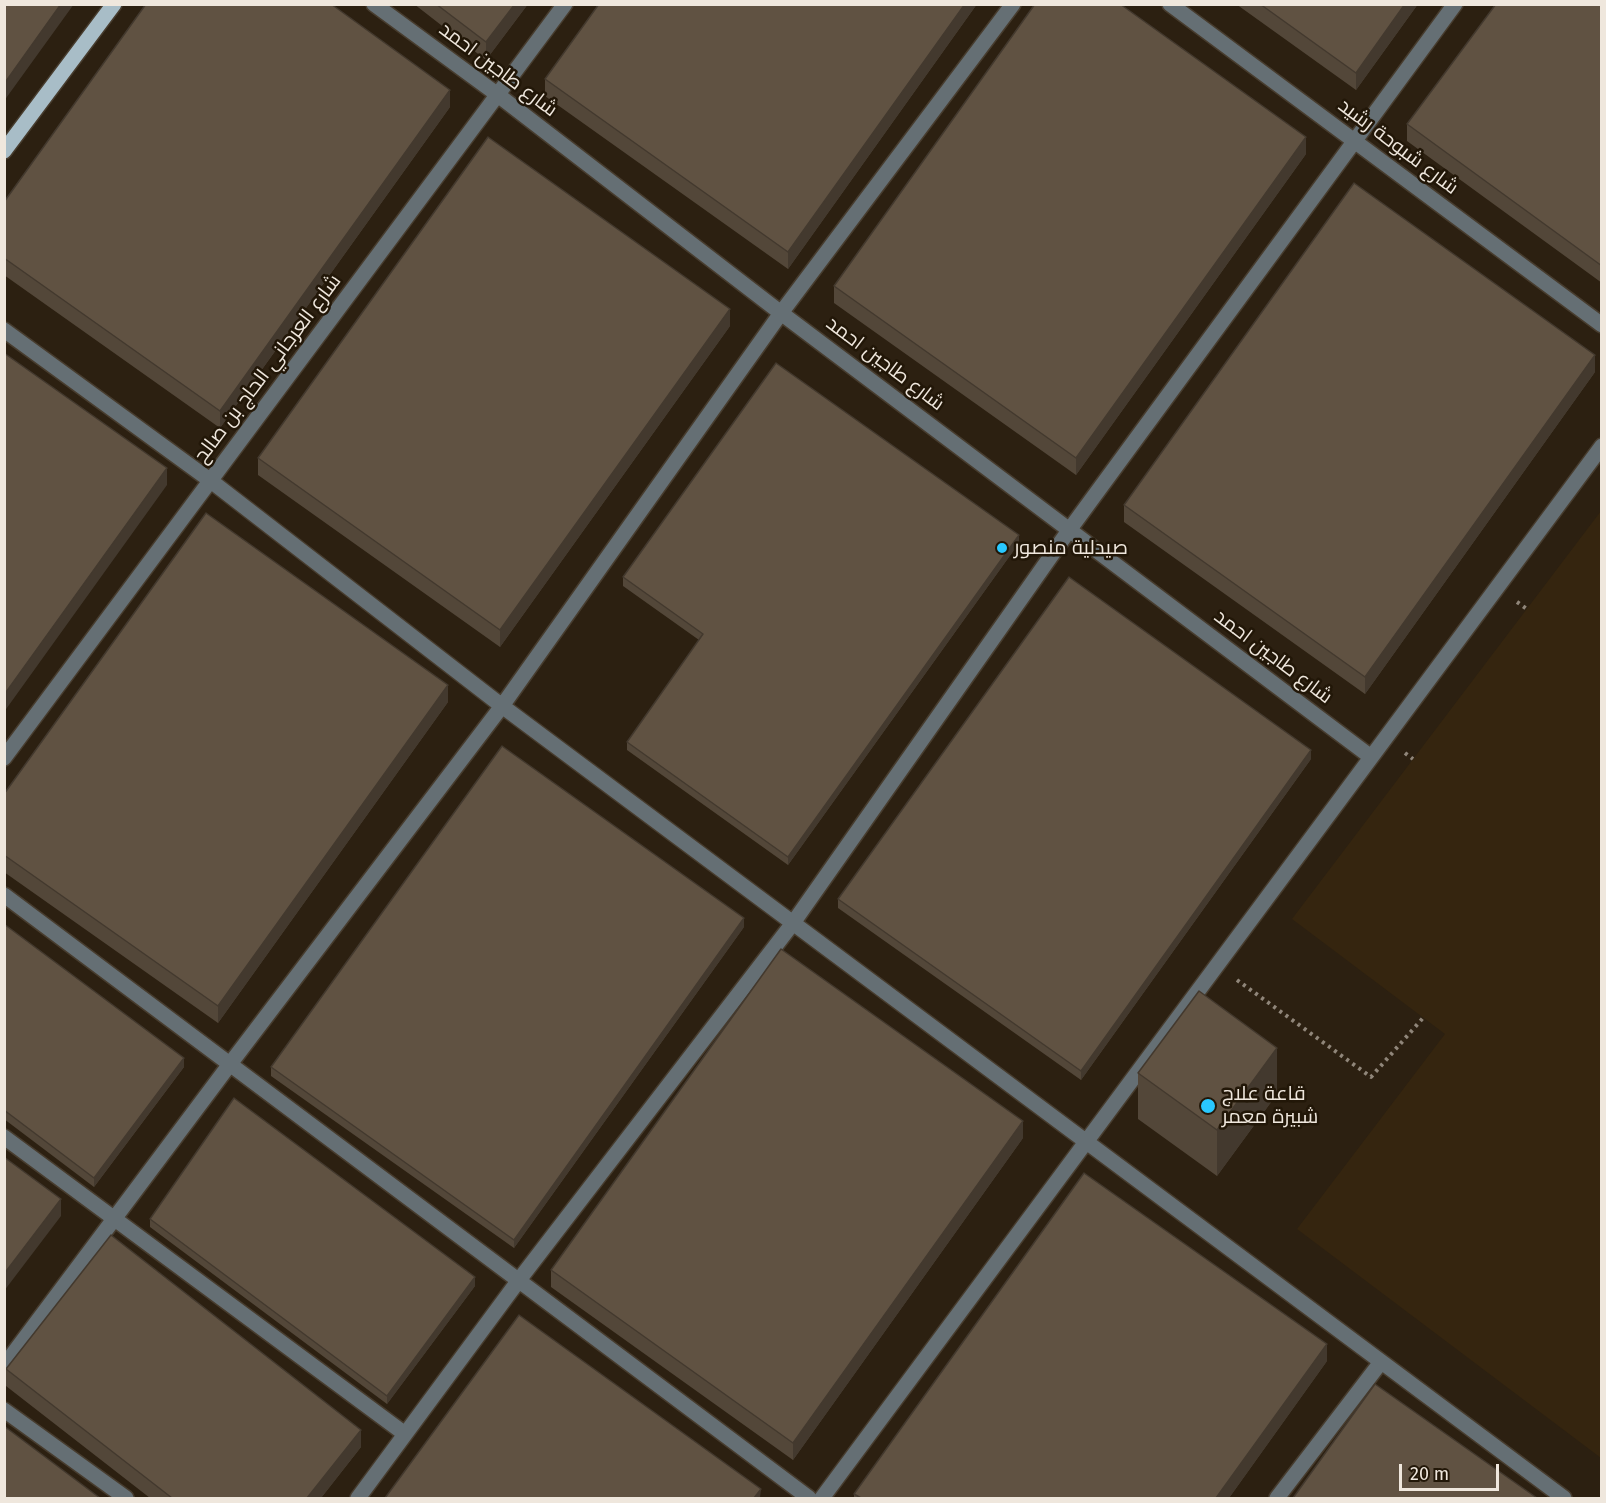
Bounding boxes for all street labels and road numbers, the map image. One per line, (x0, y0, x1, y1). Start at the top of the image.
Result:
street label: شارع طاجين احمد (434, 18, 562, 122)
street label: شارع شبوحة رشيد (1333, 94, 1463, 200)
street label: شارع العرجاني الحاج بن صالح (189, 270, 347, 468)
street label: شارع طاجين احمد (821, 312, 949, 416)
street label: شارع طاجين احمد (1209, 605, 1337, 709)

